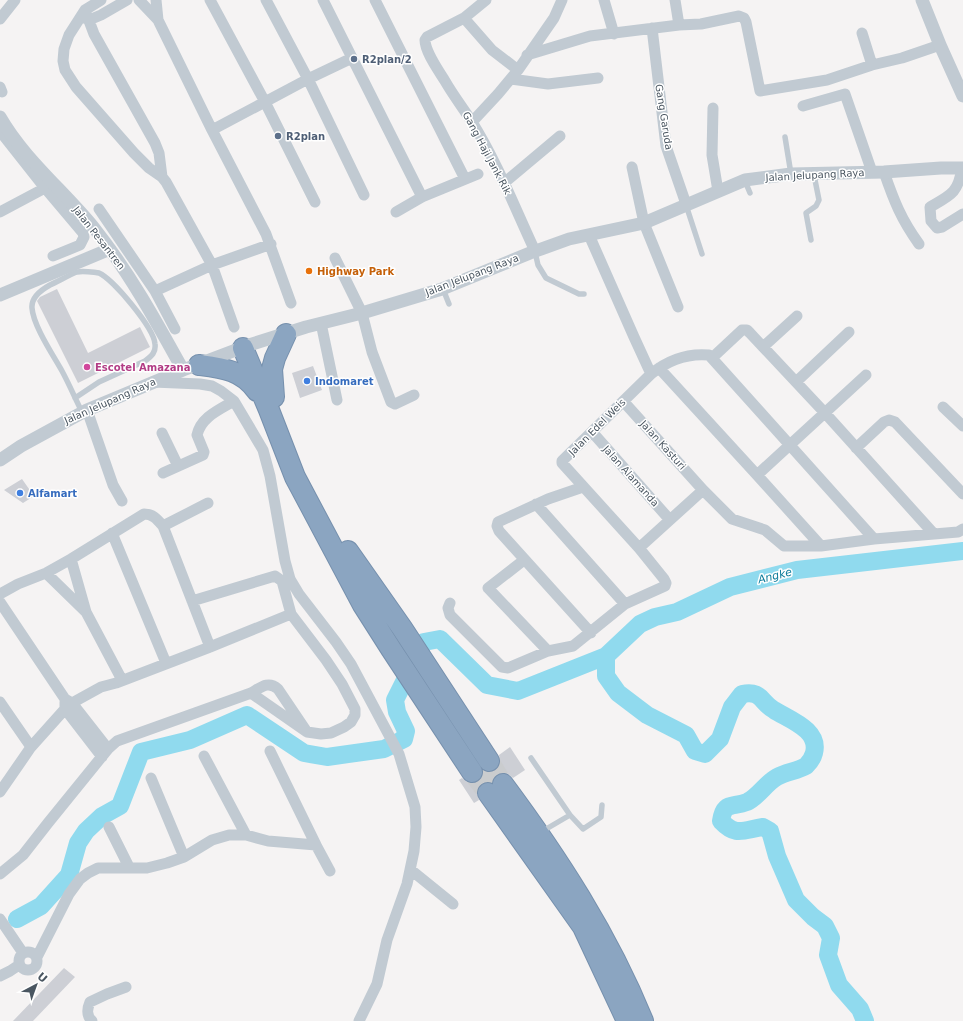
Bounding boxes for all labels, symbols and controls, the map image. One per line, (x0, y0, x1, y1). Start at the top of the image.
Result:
marker: R2plan/2 (349, 54, 359, 64)
place label: R2plan/2 (362, 54, 412, 65)
street label: Gang Garuda (653, 83, 675, 151)
street label: Gang Haji Jank Rik (461, 110, 514, 196)
marker: R2plan (273, 131, 283, 141)
place label: R2plan (286, 131, 325, 142)
street label: Jalan Jelupang Raya (764, 167, 865, 183)
street label: Jalan Pesantren (70, 203, 127, 272)
street label: Jalan Jelupang Raya (423, 252, 520, 298)
marker: Highway Park (304, 266, 314, 276)
place label: Highway Park (317, 266, 394, 277)
marker: Escotel Amazana (82, 362, 92, 372)
place label: Escotel Amazana (95, 362, 190, 373)
street label: Jalan Jelupang Raya (62, 376, 157, 427)
marker: Indomaret (302, 376, 312, 386)
place label: Indomaret (315, 376, 374, 387)
street label: Jalan Edel Weis (566, 396, 628, 458)
street label: Jalan Kasturi (637, 417, 688, 472)
street label: Jalan Alamanda (600, 443, 661, 509)
marker: Alfamart (15, 488, 25, 498)
place label: Alfamart (28, 488, 77, 499)
water label: Angke (756, 565, 794, 587)
north arrow (16, 965, 56, 1005)
text: U (35, 970, 50, 986)

